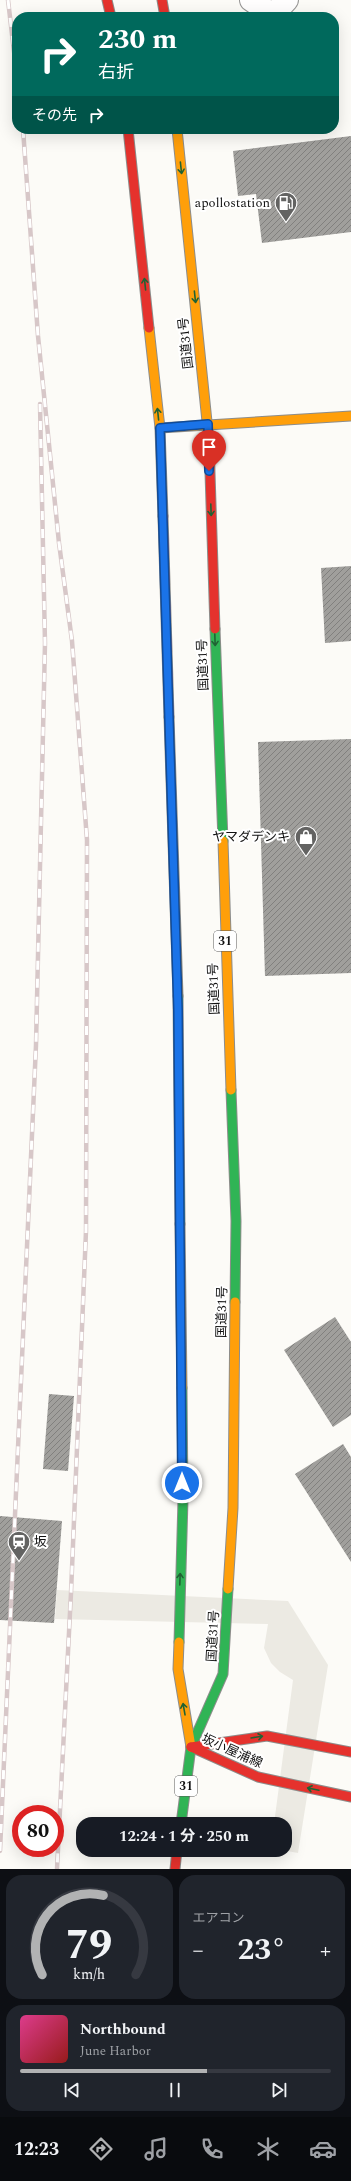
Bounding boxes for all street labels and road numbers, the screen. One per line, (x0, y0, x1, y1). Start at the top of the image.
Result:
street label: 国道31号 (173, 316, 199, 370)
street label: 国道31号 (192, 639, 214, 691)
road number: 31 (214, 931, 236, 951)
street label: 国道31号 (203, 963, 225, 1015)
street label: 国道31号 (212, 1286, 232, 1338)
street label: 国道31号 (202, 1610, 224, 1662)
street label: 坂小屋浦線 (198, 1729, 266, 1773)
road number: 31 (175, 1776, 197, 1796)

